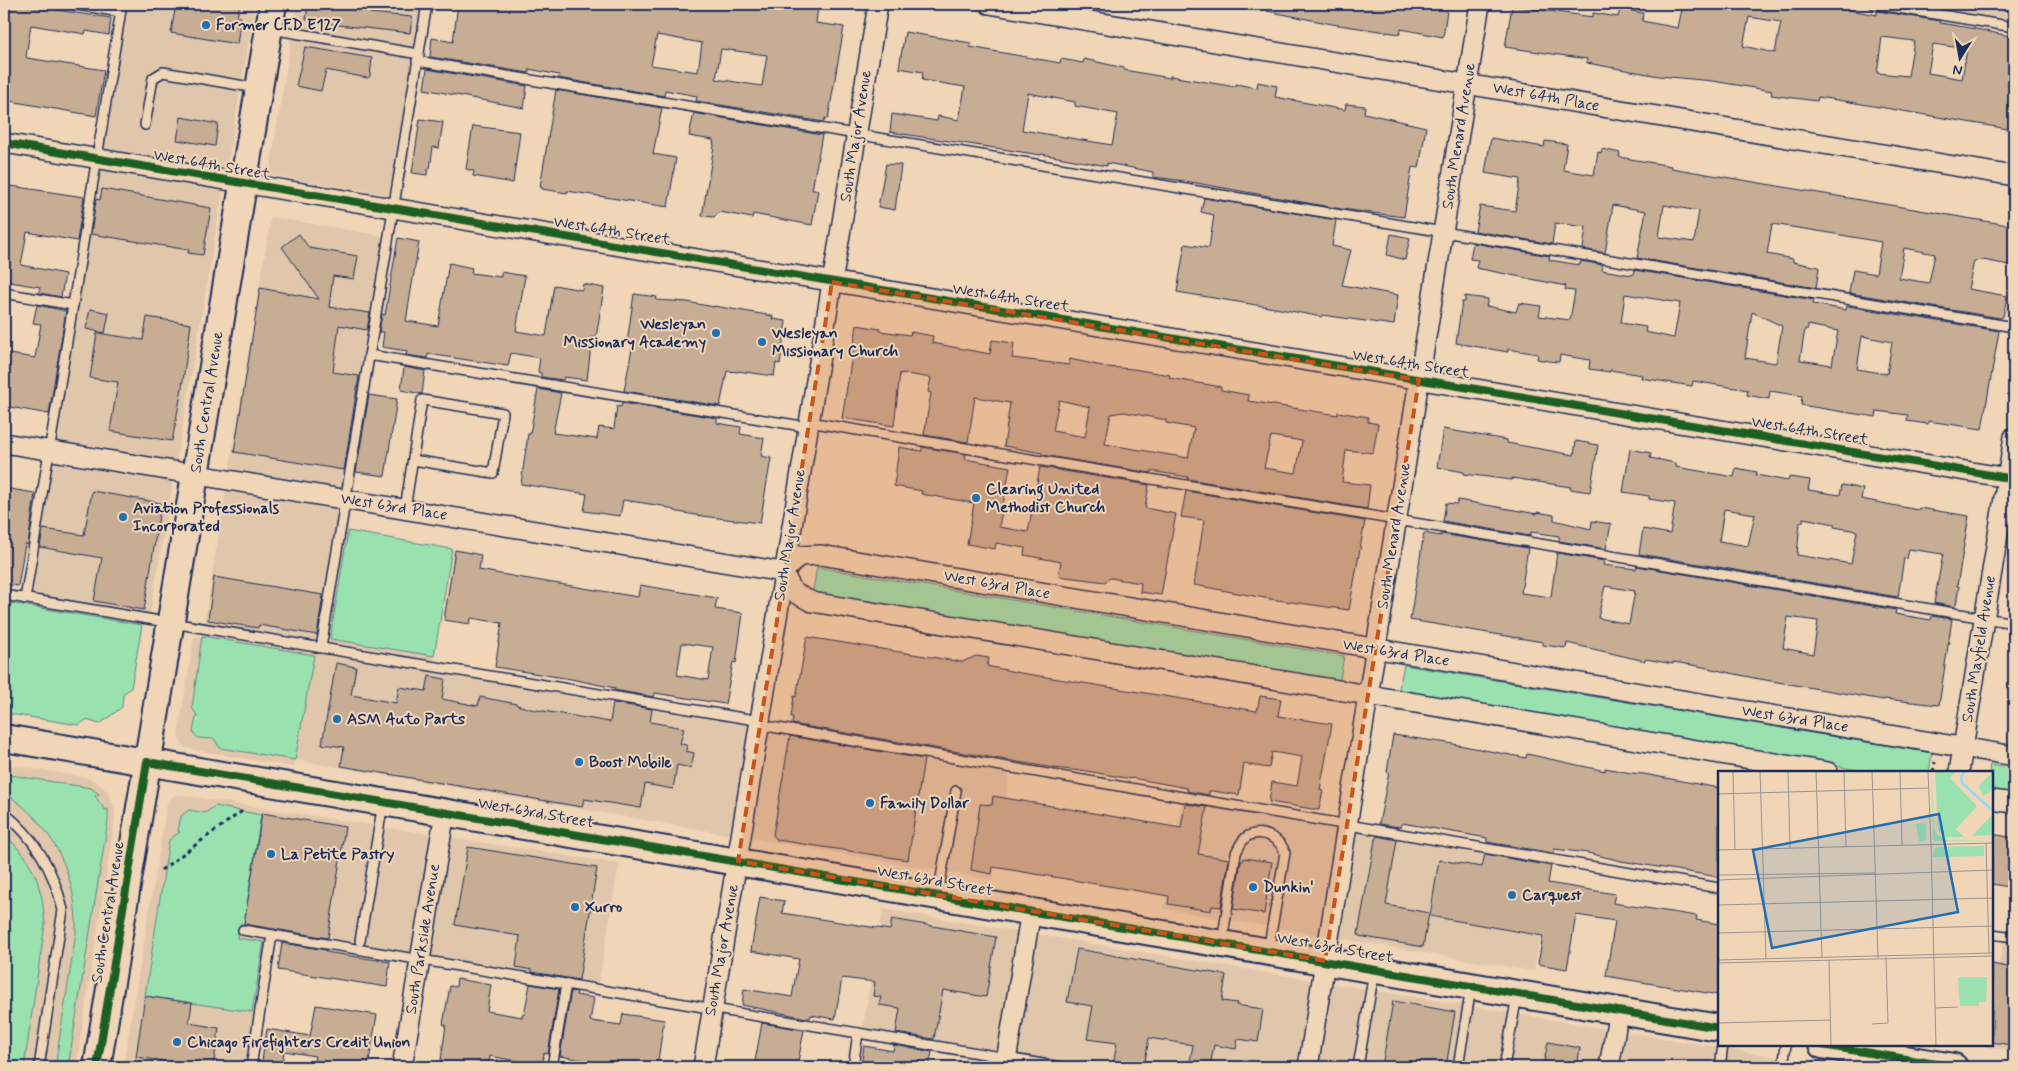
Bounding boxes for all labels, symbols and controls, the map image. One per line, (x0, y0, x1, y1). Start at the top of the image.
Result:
place label: Former CFD E127 (216, 15, 341, 36)
marker: Former CFD E127 (200, 19, 212, 31)
north arrow (1936, 32, 1986, 82)
text: N (1951, 60, 1964, 80)
street label: South Menard Avenue (1437, 61, 1481, 211)
street label: South Major Avenue (835, 68, 877, 204)
street label: West 64th Place (1491, 77, 1601, 117)
street label: West 64th Street (152, 144, 273, 186)
street label: West 64th Street (552, 211, 673, 251)
street label: West 64th Street (951, 278, 1072, 318)
place label: Wesleyan Missionary Academy (563, 314, 706, 353)
place label: Wesleyan Missionary Church (771, 323, 899, 362)
marker: Wesleyan Missionary Academy (710, 327, 722, 339)
street label: South Central Avenue (185, 329, 229, 474)
marker: Wesleyan Missionary Church (756, 336, 768, 348)
street label: West 64th Street (1351, 344, 1472, 384)
street label: West 64th Street (1750, 411, 1871, 451)
street label: South Menard Avenue (1372, 461, 1416, 611)
street label: South Major Avenue (769, 467, 811, 603)
place label: Clearing United Methodist Church (986, 479, 1106, 518)
street label: West 63rd Place (339, 488, 449, 526)
marker: Clearing United Methodist Church (970, 492, 982, 504)
place label: Aviation Professionals Incorporated (133, 498, 280, 537)
marker: Aviation Professionals Incorporated (117, 511, 129, 523)
street label: West 63rd Place (942, 565, 1052, 605)
street label: South Mayfield Avenue (1957, 574, 2001, 724)
street label: West 63rd Place (1341, 634, 1451, 672)
street label: West 63rd Place (1740, 700, 1850, 738)
place label: ASM Auto Parts (347, 709, 465, 730)
marker: ASM Auto Parts (331, 713, 343, 725)
place label: Boost Mobile (589, 752, 672, 773)
marker: Boost Mobile (573, 756, 585, 768)
inset map (1718, 771, 1993, 1046)
street label: West 63rd Street (476, 792, 596, 834)
place label: Family Dollar (880, 793, 969, 814)
marker: Family Dollar (864, 797, 876, 809)
street label: South Central Avenue (86, 839, 130, 984)
place label: La Petite Pastry (281, 844, 394, 865)
marker: La Petite Pastry (265, 848, 277, 860)
street label: West 63rd Street (875, 860, 995, 902)
street label: South Parkside Avenue (401, 862, 445, 1016)
place label: Dunkin' (1263, 877, 1314, 898)
marker: Dunkin' (1247, 881, 1259, 893)
street label: South Major Avenue (700, 882, 744, 1017)
place label: Carquest (1522, 885, 1582, 906)
marker: Carquest (1506, 889, 1518, 901)
place label: Xurro (585, 897, 622, 918)
marker: Xurro (569, 901, 581, 913)
street label: West 63rd Street (1275, 927, 1395, 969)
place label: Chicago Firefighters Credit Union (187, 1032, 411, 1054)
marker: Chicago Firefighters Credit Union (171, 1036, 183, 1048)

